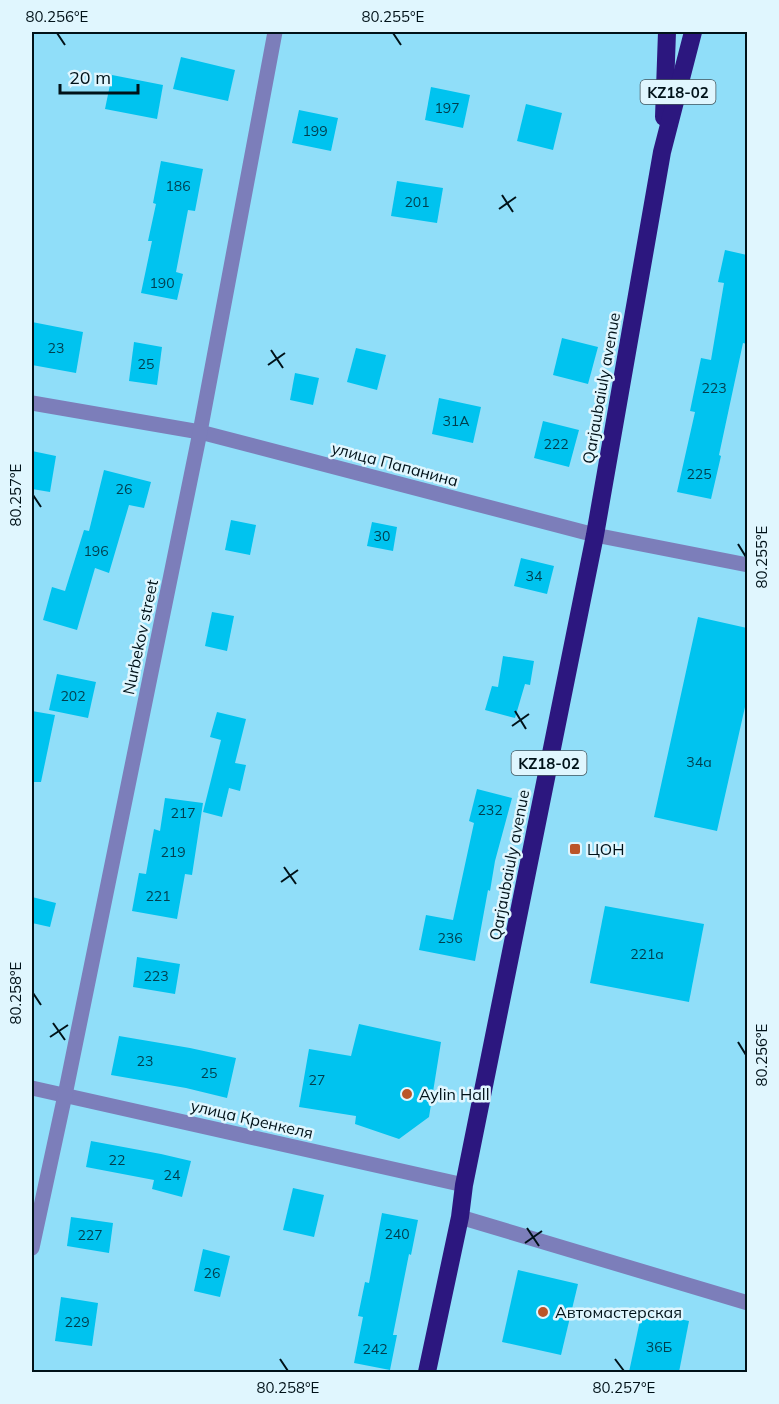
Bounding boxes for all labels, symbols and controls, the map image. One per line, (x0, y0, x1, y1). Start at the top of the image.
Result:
text: 80.256°E (26, 7, 89, 26)
text: 80.255°E (362, 7, 425, 26)
scale bar (60, 57, 138, 95)
text: 20 m (69, 66, 111, 89)
road number: KZ18-02 (640, 80, 716, 104)
house number: 197 (434, 99, 460, 117)
house number: 199 (302, 122, 328, 140)
house number: 186 (165, 177, 191, 195)
house number: 201 (404, 193, 430, 211)
house number: 190 (149, 274, 175, 292)
street label: Qarjaubaiuly avenue (578, 311, 624, 465)
house number: 23 (48, 339, 64, 357)
house number: 25 (138, 355, 154, 373)
house number: 223 (701, 379, 727, 397)
house number: 31А (442, 412, 470, 430)
house number: 222 (543, 435, 569, 453)
street label: улица Папанина (329, 437, 461, 491)
text: 80.257°E (6, 463, 25, 526)
house number: 225 (686, 465, 712, 483)
house number: 26 (116, 480, 132, 498)
text: 80.255°E (752, 525, 771, 588)
house number: 30 (374, 527, 390, 545)
house number: 196 (83, 542, 109, 560)
house number: 34 (526, 567, 543, 585)
street label: Nurbekov street (118, 577, 162, 696)
house number: 202 (60, 687, 86, 705)
road number: KZ18-02 (512, 751, 586, 775)
house number: 34а (686, 753, 712, 771)
street label: Qarjaubaiuly avenue (485, 788, 533, 942)
house number: 232 (477, 801, 503, 819)
house number: 217 (170, 804, 196, 822)
place label: ЦОН (587, 839, 624, 859)
marker: ЦОН (568, 842, 582, 856)
house number: 219 (160, 843, 186, 861)
house number: 221 (145, 887, 171, 905)
house number: 236 (437, 929, 463, 947)
house number: 221а (630, 945, 664, 963)
text: 80.258°E (6, 961, 25, 1024)
house number: 223 (143, 967, 169, 985)
text: 80.256°E (752, 1023, 771, 1086)
house number: 23 (137, 1052, 153, 1070)
house number: 25 (201, 1064, 217, 1082)
house number: 27 (309, 1071, 325, 1089)
place label: Aylin Hall (419, 1084, 489, 1104)
marker: Aylin Hall (400, 1087, 414, 1101)
street label: улица Кренкеля (189, 1095, 315, 1143)
house number: 22 (109, 1151, 125, 1169)
house number: 24 (164, 1166, 181, 1184)
house number: 240 (384, 1225, 410, 1243)
house number: 227 (77, 1226, 103, 1244)
house number: 26 (204, 1264, 220, 1282)
place label: Автомастерская (555, 1302, 682, 1322)
marker: Автомастерская (536, 1305, 550, 1319)
house number: 229 (64, 1313, 90, 1331)
house number: 36Б (646, 1338, 672, 1356)
house number: 242 (362, 1340, 388, 1358)
text: 80.258°E (257, 1378, 320, 1397)
text: 80.257°E (593, 1378, 656, 1397)

